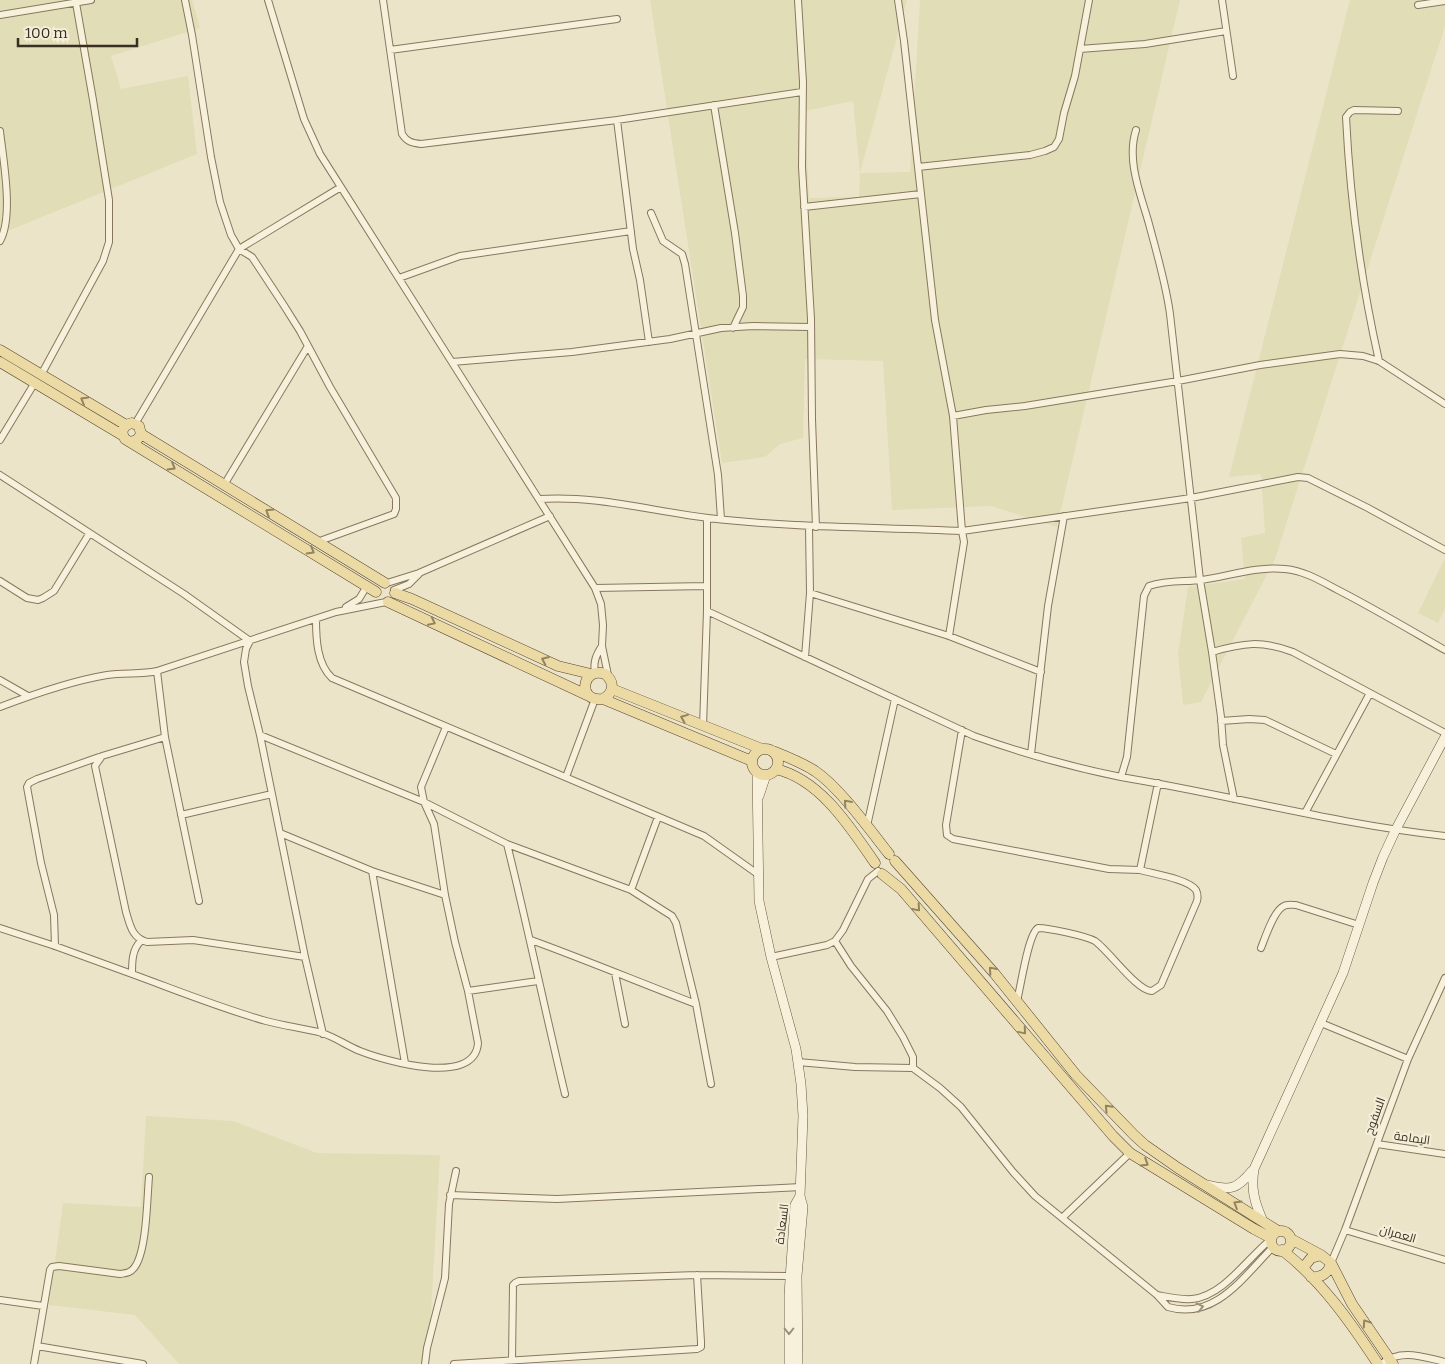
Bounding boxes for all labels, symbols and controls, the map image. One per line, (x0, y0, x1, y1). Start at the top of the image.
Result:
scale bar (18, 15, 136, 47)
text: 100 m (25, 24, 68, 42)
one-way arrow (81, 397, 90, 407)
one-way arrow (166, 461, 175, 470)
one-way arrow (265, 509, 274, 519)
one-way arrow (305, 545, 314, 555)
one-way arrow (427, 616, 436, 626)
one-way arrow (541, 655, 550, 666)
one-way arrow (680, 714, 689, 724)
one-way arrow (844, 800, 853, 809)
one-way arrow (912, 902, 921, 911)
one-way arrow (988, 967, 997, 976)
one-way arrow (1018, 1025, 1027, 1034)
street label: السفوح (1362, 1096, 1389, 1137)
one-way arrow (1105, 1105, 1114, 1114)
street label: اليمامة (1393, 1129, 1431, 1147)
one-way arrow (1140, 1156, 1149, 1166)
one-way arrow (1234, 1201, 1243, 1211)
street label: السعادة (773, 1203, 791, 1245)
street label: العمران (1378, 1222, 1418, 1246)
one-way arrow (1196, 1302, 1205, 1313)
one-way arrow (1363, 1320, 1372, 1329)
one-way arrow (784, 1328, 794, 1335)

